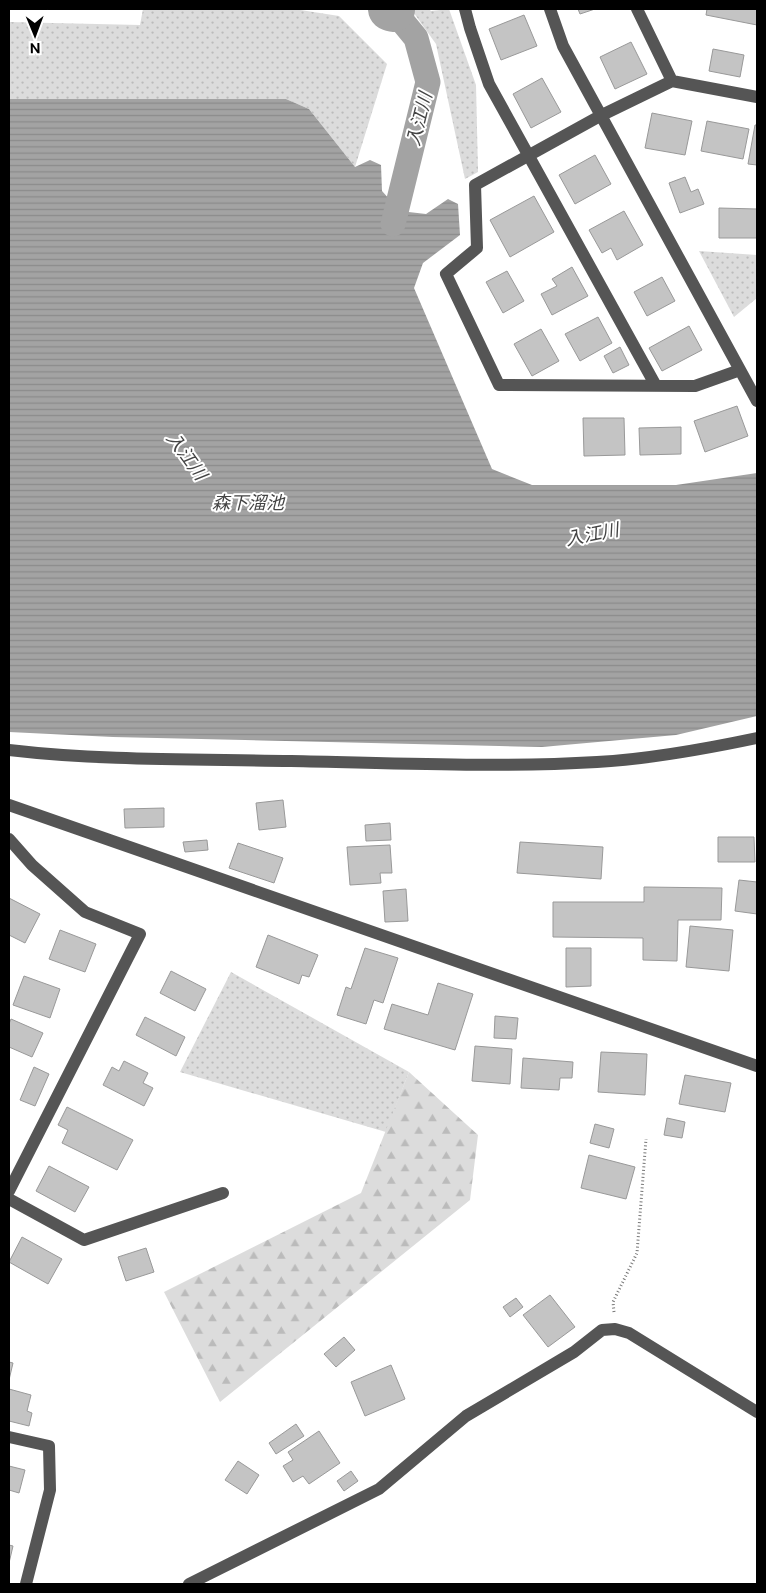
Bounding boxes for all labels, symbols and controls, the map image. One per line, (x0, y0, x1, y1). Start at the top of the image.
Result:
north arrow (10, 10, 60, 60)
text: N (30, 40, 41, 56)
water label: 入江川 (402, 88, 436, 148)
water label: 入江川 (163, 428, 213, 486)
water label: 森下溜池 (212, 492, 286, 513)
water label: 入江川 (563, 518, 622, 549)

